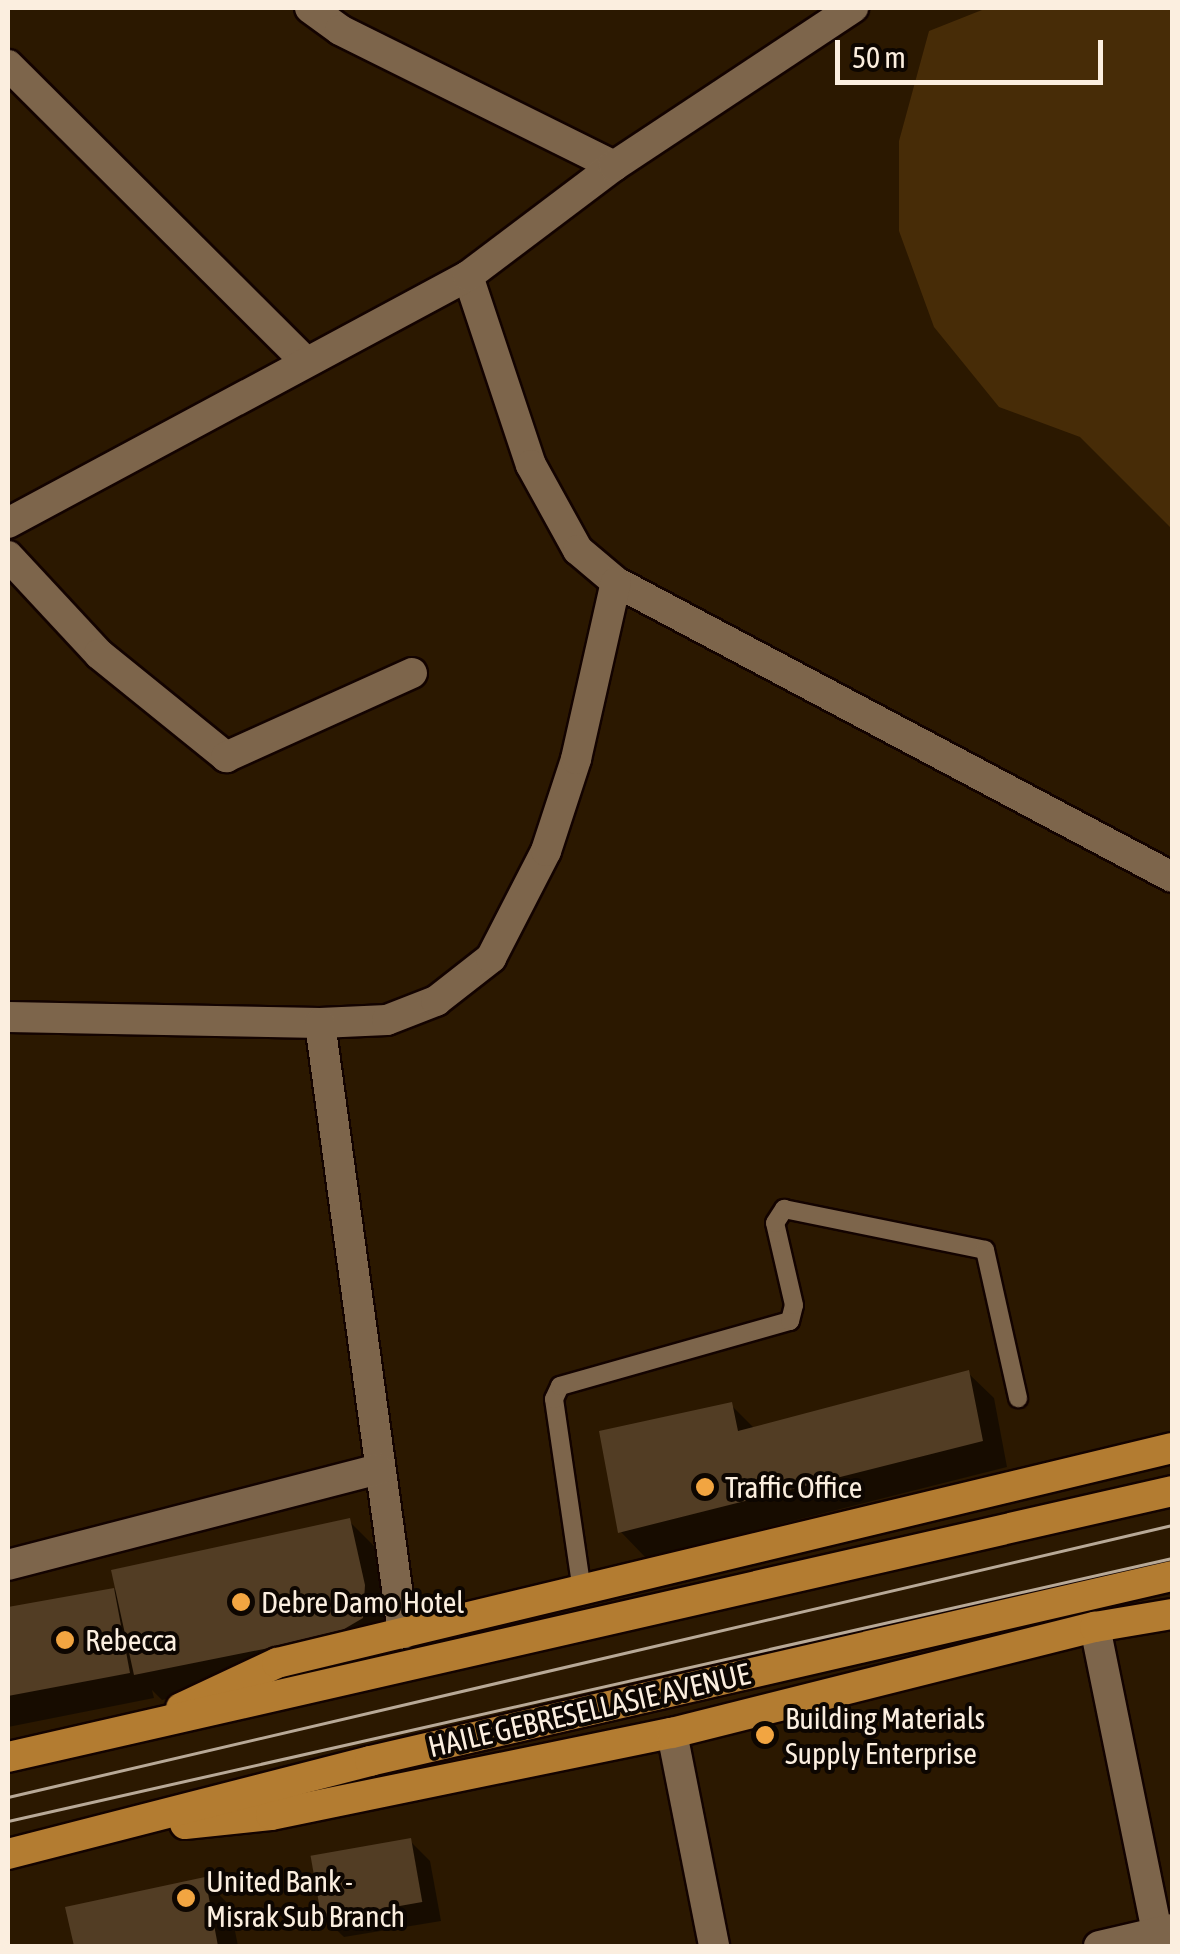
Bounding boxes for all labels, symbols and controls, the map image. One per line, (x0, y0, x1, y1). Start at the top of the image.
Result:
scale bar (840, 20, 1108, 82)
text: 50 m (852, 40, 906, 74)
place label: Traffic Office (725, 1469, 862, 1505)
marker: Traffic Office (694, 1476, 716, 1498)
place label: Debre Damo Hotel (261, 1584, 464, 1620)
marker: Debre Damo Hotel (230, 1591, 252, 1613)
place label: Rebecca (85, 1622, 177, 1658)
marker: Rebecca (54, 1629, 76, 1651)
street label: HAILE GEBRESELLASIE AVENUE (425, 1655, 753, 1765)
place label: Building Materials Supply Enterprise (785, 1700, 985, 1770)
marker: Building Materials Supply Enterprise (754, 1724, 776, 1746)
place label: United Bank - Misrak Sub Branch (206, 1863, 405, 1934)
marker: United Bank - Misrak Sub Branch (175, 1887, 197, 1909)

